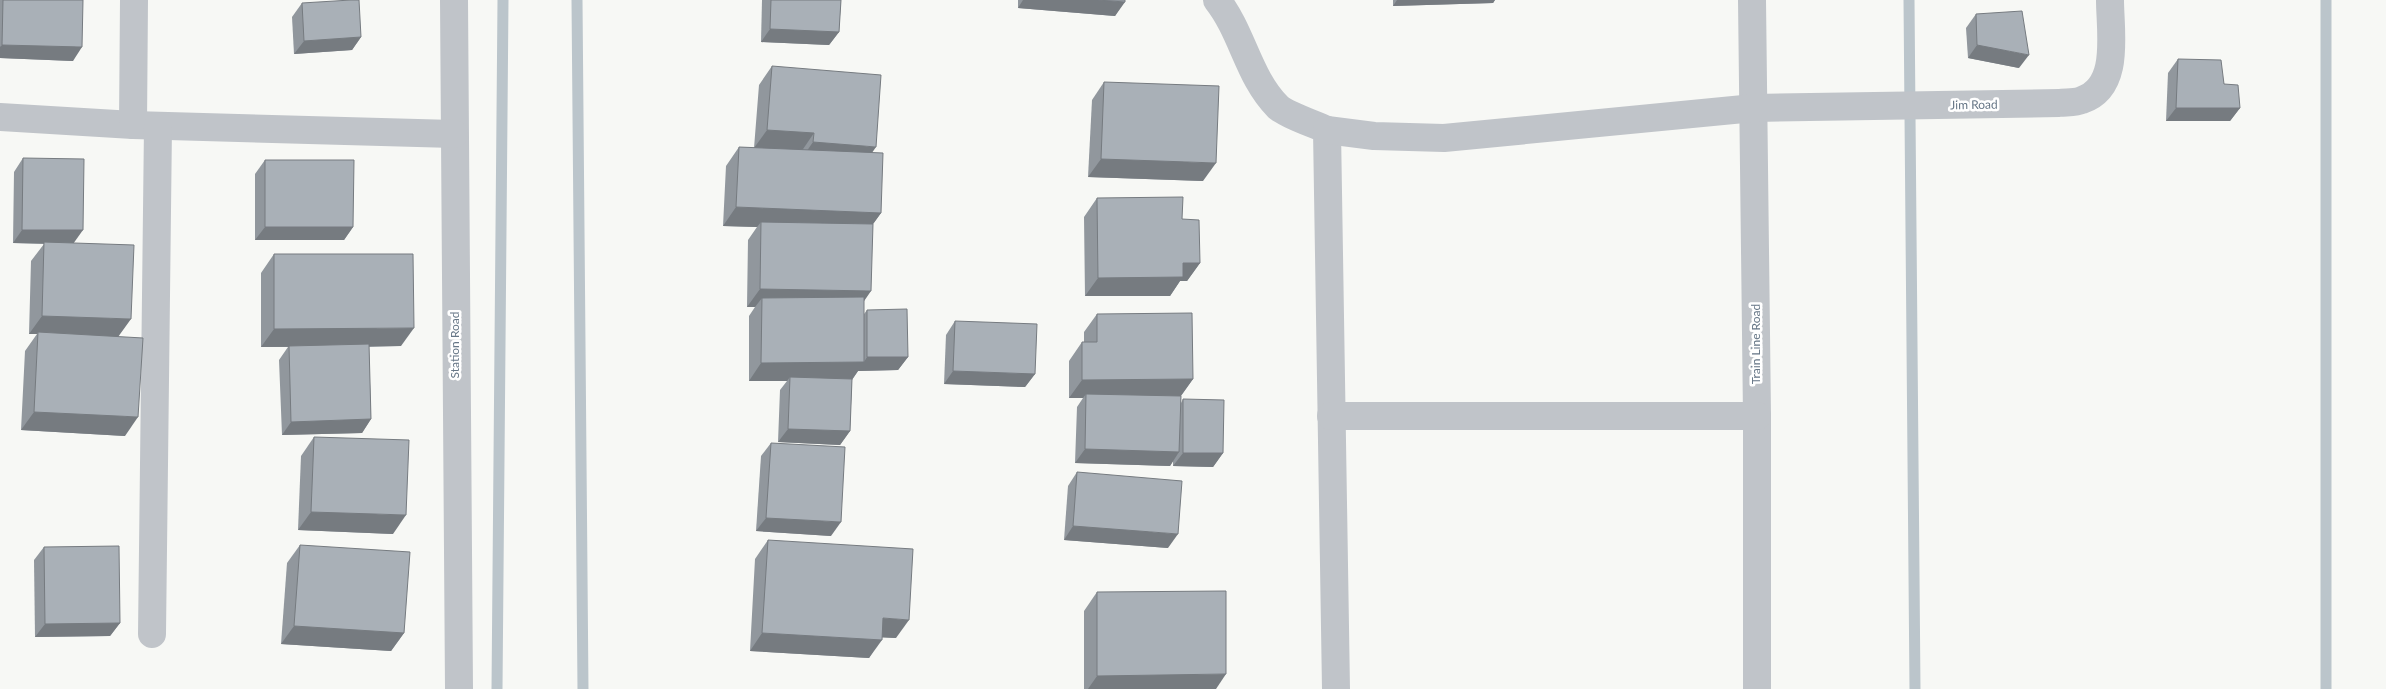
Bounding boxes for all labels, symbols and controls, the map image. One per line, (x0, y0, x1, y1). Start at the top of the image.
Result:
street label: Jim Road (1950, 97, 1998, 112)
street label: Train Line Road (1748, 304, 1763, 384)
street label: Station Road (447, 311, 462, 379)

